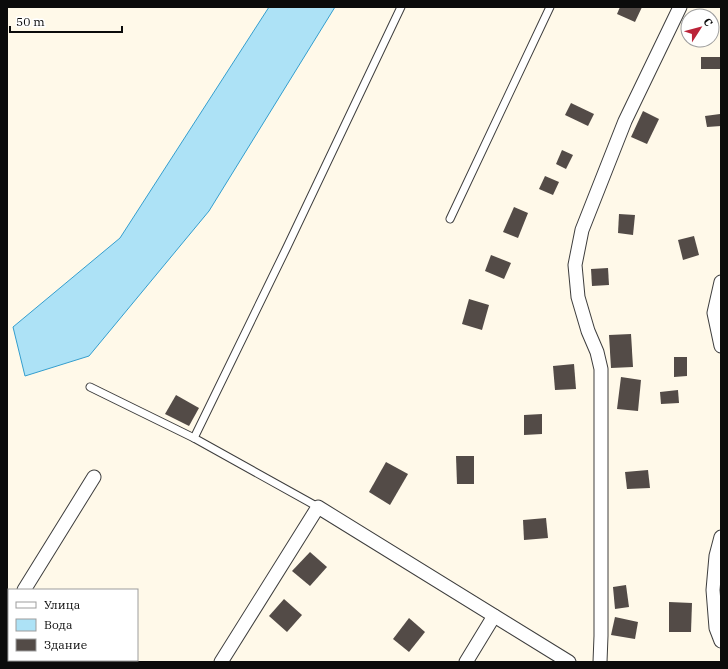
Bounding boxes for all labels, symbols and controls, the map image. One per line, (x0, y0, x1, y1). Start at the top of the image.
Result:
scale bar (10, 8, 122, 34)
north arrow (680, 8, 720, 48)
text: 50 m (16, 14, 45, 29)
text: С (700, 15, 716, 29)
legend (8, 589, 138, 661)
text: Улица (44, 597, 81, 612)
text: Вода (44, 617, 73, 632)
text: Здание (44, 637, 87, 652)

